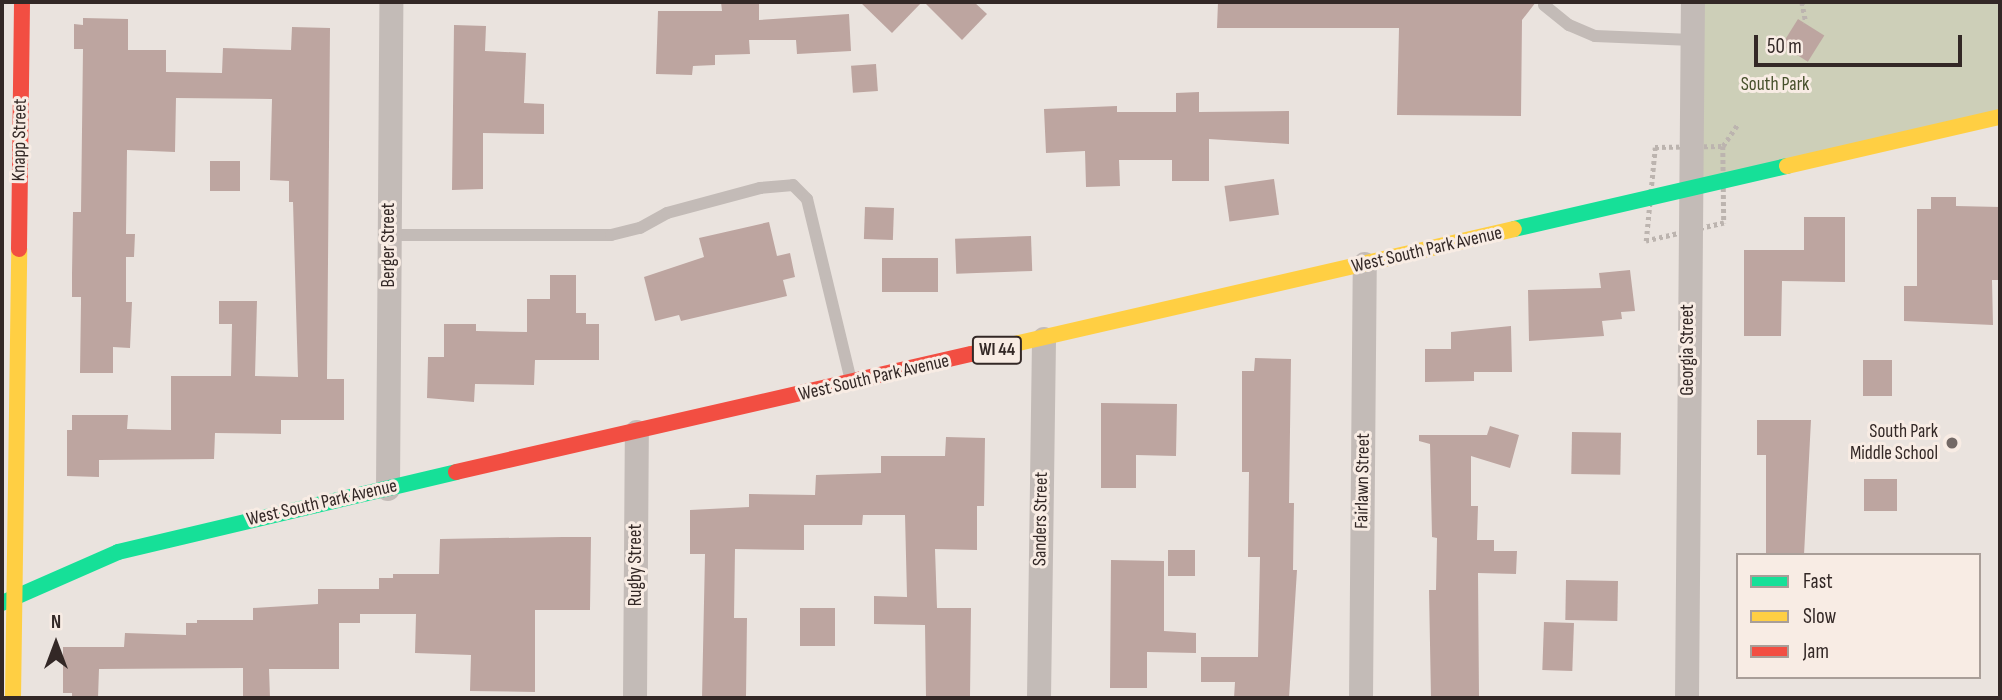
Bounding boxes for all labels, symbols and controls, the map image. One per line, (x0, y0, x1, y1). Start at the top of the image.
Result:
scale bar (1757, 21, 1965, 65)
text: 50 m (1767, 34, 1802, 59)
park label: South Park (1741, 74, 1809, 96)
street label: Knapp Street (8, 98, 32, 182)
street label: Berger Street (378, 203, 400, 287)
street label: West South Park Avenue (1350, 222, 1504, 278)
street label: Georgia Street (1677, 304, 1699, 396)
road number: WI 44 (971, 336, 1023, 364)
street label: West South Park Avenue (797, 350, 951, 406)
place label: South Park Middle School (1850, 421, 1938, 465)
street label: Fairlawn Street (1351, 433, 1375, 529)
marker: South Park Middle School (1944, 435, 1960, 451)
street label: Sanders Street (1029, 472, 1053, 566)
street label: West South Park Avenue (245, 475, 399, 531)
street label: Rugby Street (625, 524, 647, 606)
legend (1736, 553, 1981, 679)
text: Fast (1803, 569, 1833, 594)
text: Slow (1803, 604, 1836, 629)
north arrow (21, 609, 91, 679)
text: N (51, 611, 61, 634)
text: Jam (1803, 639, 1829, 664)

